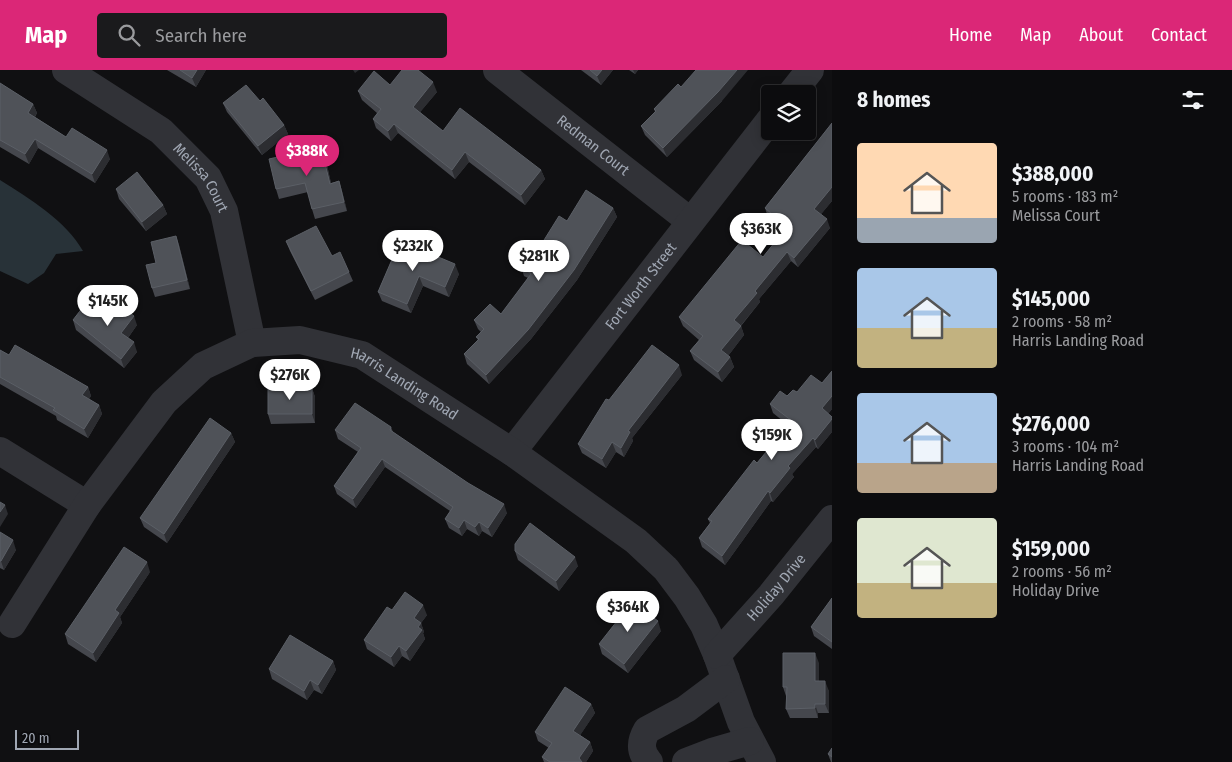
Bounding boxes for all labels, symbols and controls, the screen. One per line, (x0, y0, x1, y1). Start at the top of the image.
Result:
search box (97, 13, 447, 58)
text: Map (25, 21, 67, 49)
icon: search (115, 21, 143, 49)
text: Search here (155, 24, 247, 47)
text: Home (949, 24, 992, 46)
text: Map (1020, 24, 1051, 46)
text: About (1079, 24, 1123, 46)
text: Contact (1151, 24, 1207, 46)
map controls (761, 85, 816, 140)
button: layers (761, 85, 816, 140)
icon: filters (1179, 86, 1207, 114)
text: 8 homes (857, 87, 931, 113)
street label: Redman Court (553, 111, 633, 179)
pin: $388K (272, 134, 342, 177)
street label: Melissa Court (169, 139, 232, 215)
text: $388K (286, 141, 328, 160)
text: $388,000 (1012, 161, 1093, 187)
icon: home (897, 163, 957, 223)
text: 5 rooms · 183 m² (1012, 187, 1118, 206)
text: Melissa Court (1012, 206, 1100, 225)
pin: $363K (726, 212, 796, 255)
text: $363K (741, 219, 781, 238)
pin: $232K (378, 230, 448, 272)
text: $232K (393, 236, 433, 255)
street label: Fort Worth Street (601, 239, 680, 333)
pin: $281K (504, 240, 574, 282)
text: $281K (519, 246, 559, 265)
pin: $145K (73, 284, 143, 327)
text: $145,000 (1012, 286, 1090, 312)
icon: home (897, 288, 957, 348)
text: $145K (88, 291, 128, 310)
text: 2 rooms · 58 m² (1012, 312, 1112, 331)
text: Harris Landing Road (1012, 331, 1144, 350)
street label: Harris Landing Road (349, 344, 461, 424)
pin: $276K (255, 358, 325, 401)
text: $276K (270, 365, 310, 384)
text: $276,000 (1012, 411, 1090, 437)
icon: home (897, 413, 957, 473)
pin: $159K (737, 418, 807, 461)
text: $159K (752, 425, 792, 444)
text: 3 rooms · 104 m² (1012, 437, 1119, 456)
text: Harris Landing Road (1012, 456, 1144, 475)
text: $159,000 (1012, 536, 1090, 562)
icon: home (897, 538, 957, 598)
street label: Holiday Drive (743, 550, 809, 625)
text: 2 rooms · 56 m² (1012, 562, 1112, 581)
text: Holiday Drive (1012, 581, 1099, 600)
pin: $364K (593, 590, 663, 633)
text: $364K (607, 597, 649, 616)
scale bar (15, 727, 79, 750)
text: 20 m (22, 730, 50, 747)

